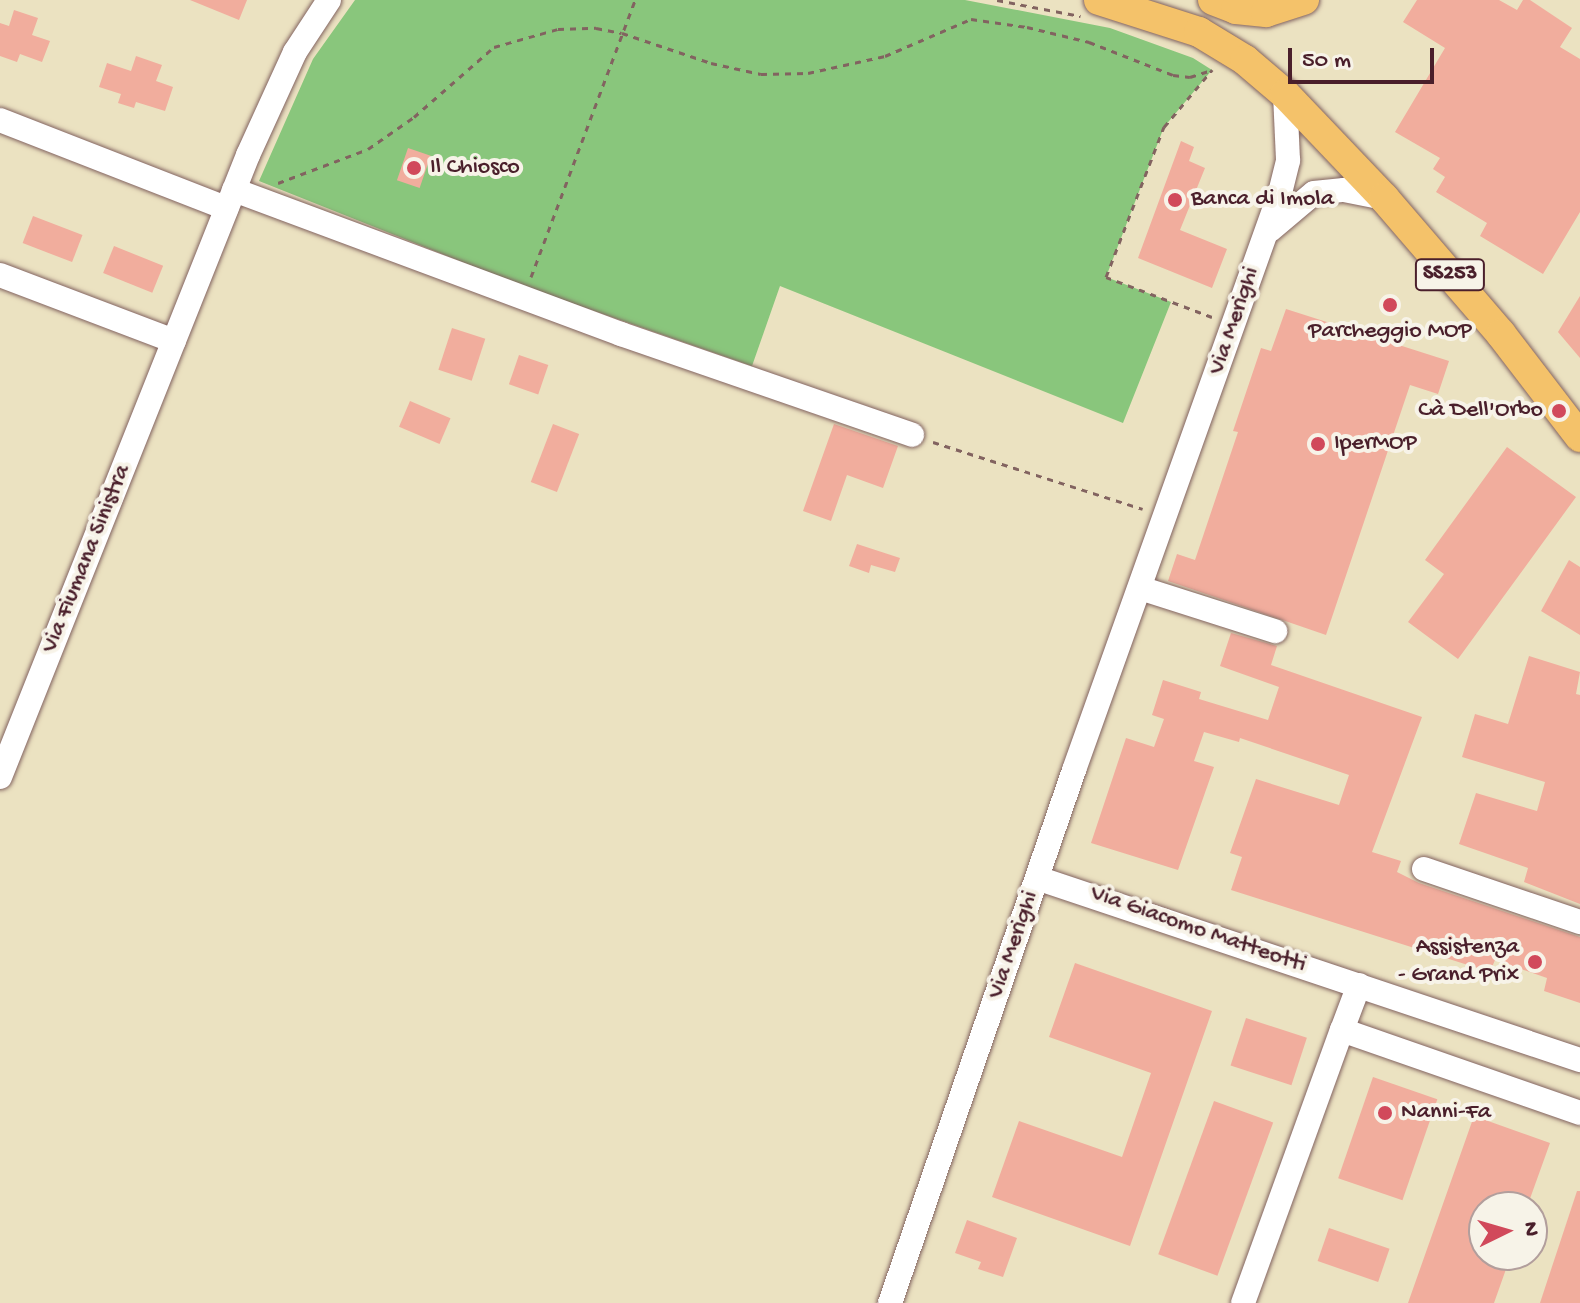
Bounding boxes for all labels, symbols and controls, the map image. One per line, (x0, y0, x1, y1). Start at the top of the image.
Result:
scale bar (1292, 32, 1438, 82)
text: 50 m (1302, 47, 1351, 76)
place label: Il Chiosco (430, 154, 520, 182)
marker: Il Chiosco (405, 159, 423, 177)
place label: Banca di Imola (1191, 186, 1334, 214)
marker: Banca di Imola (1166, 191, 1184, 209)
road number: SS253 (1414, 257, 1486, 293)
street label: Via Merighi (1203, 263, 1267, 379)
marker: Parcheggio MOP (1381, 296, 1399, 314)
place label: Parcheggio MOP (1308, 318, 1472, 346)
place label: Cà Dell'Orbo (1418, 397, 1543, 425)
marker: Cà Dell'Orbo (1550, 402, 1568, 420)
place label: IperMOP (1334, 430, 1417, 458)
marker: IperMOP (1309, 435, 1327, 453)
street label: Via Fiumana Sinistra (36, 461, 138, 657)
street label: Via Giacomo Matteotti (1086, 880, 1310, 980)
street label: Via Merighi (982, 887, 1046, 1003)
place label: Assistenza - Grand Prix (1398, 934, 1519, 990)
marker: Assistenza - Grand Prix (1526, 953, 1544, 971)
place label: Nanni-Fa (1401, 1099, 1491, 1127)
marker: Nanni-Fa (1376, 1104, 1394, 1122)
north arrow (1468, 1191, 1548, 1271)
text: N (1516, 1221, 1543, 1237)

